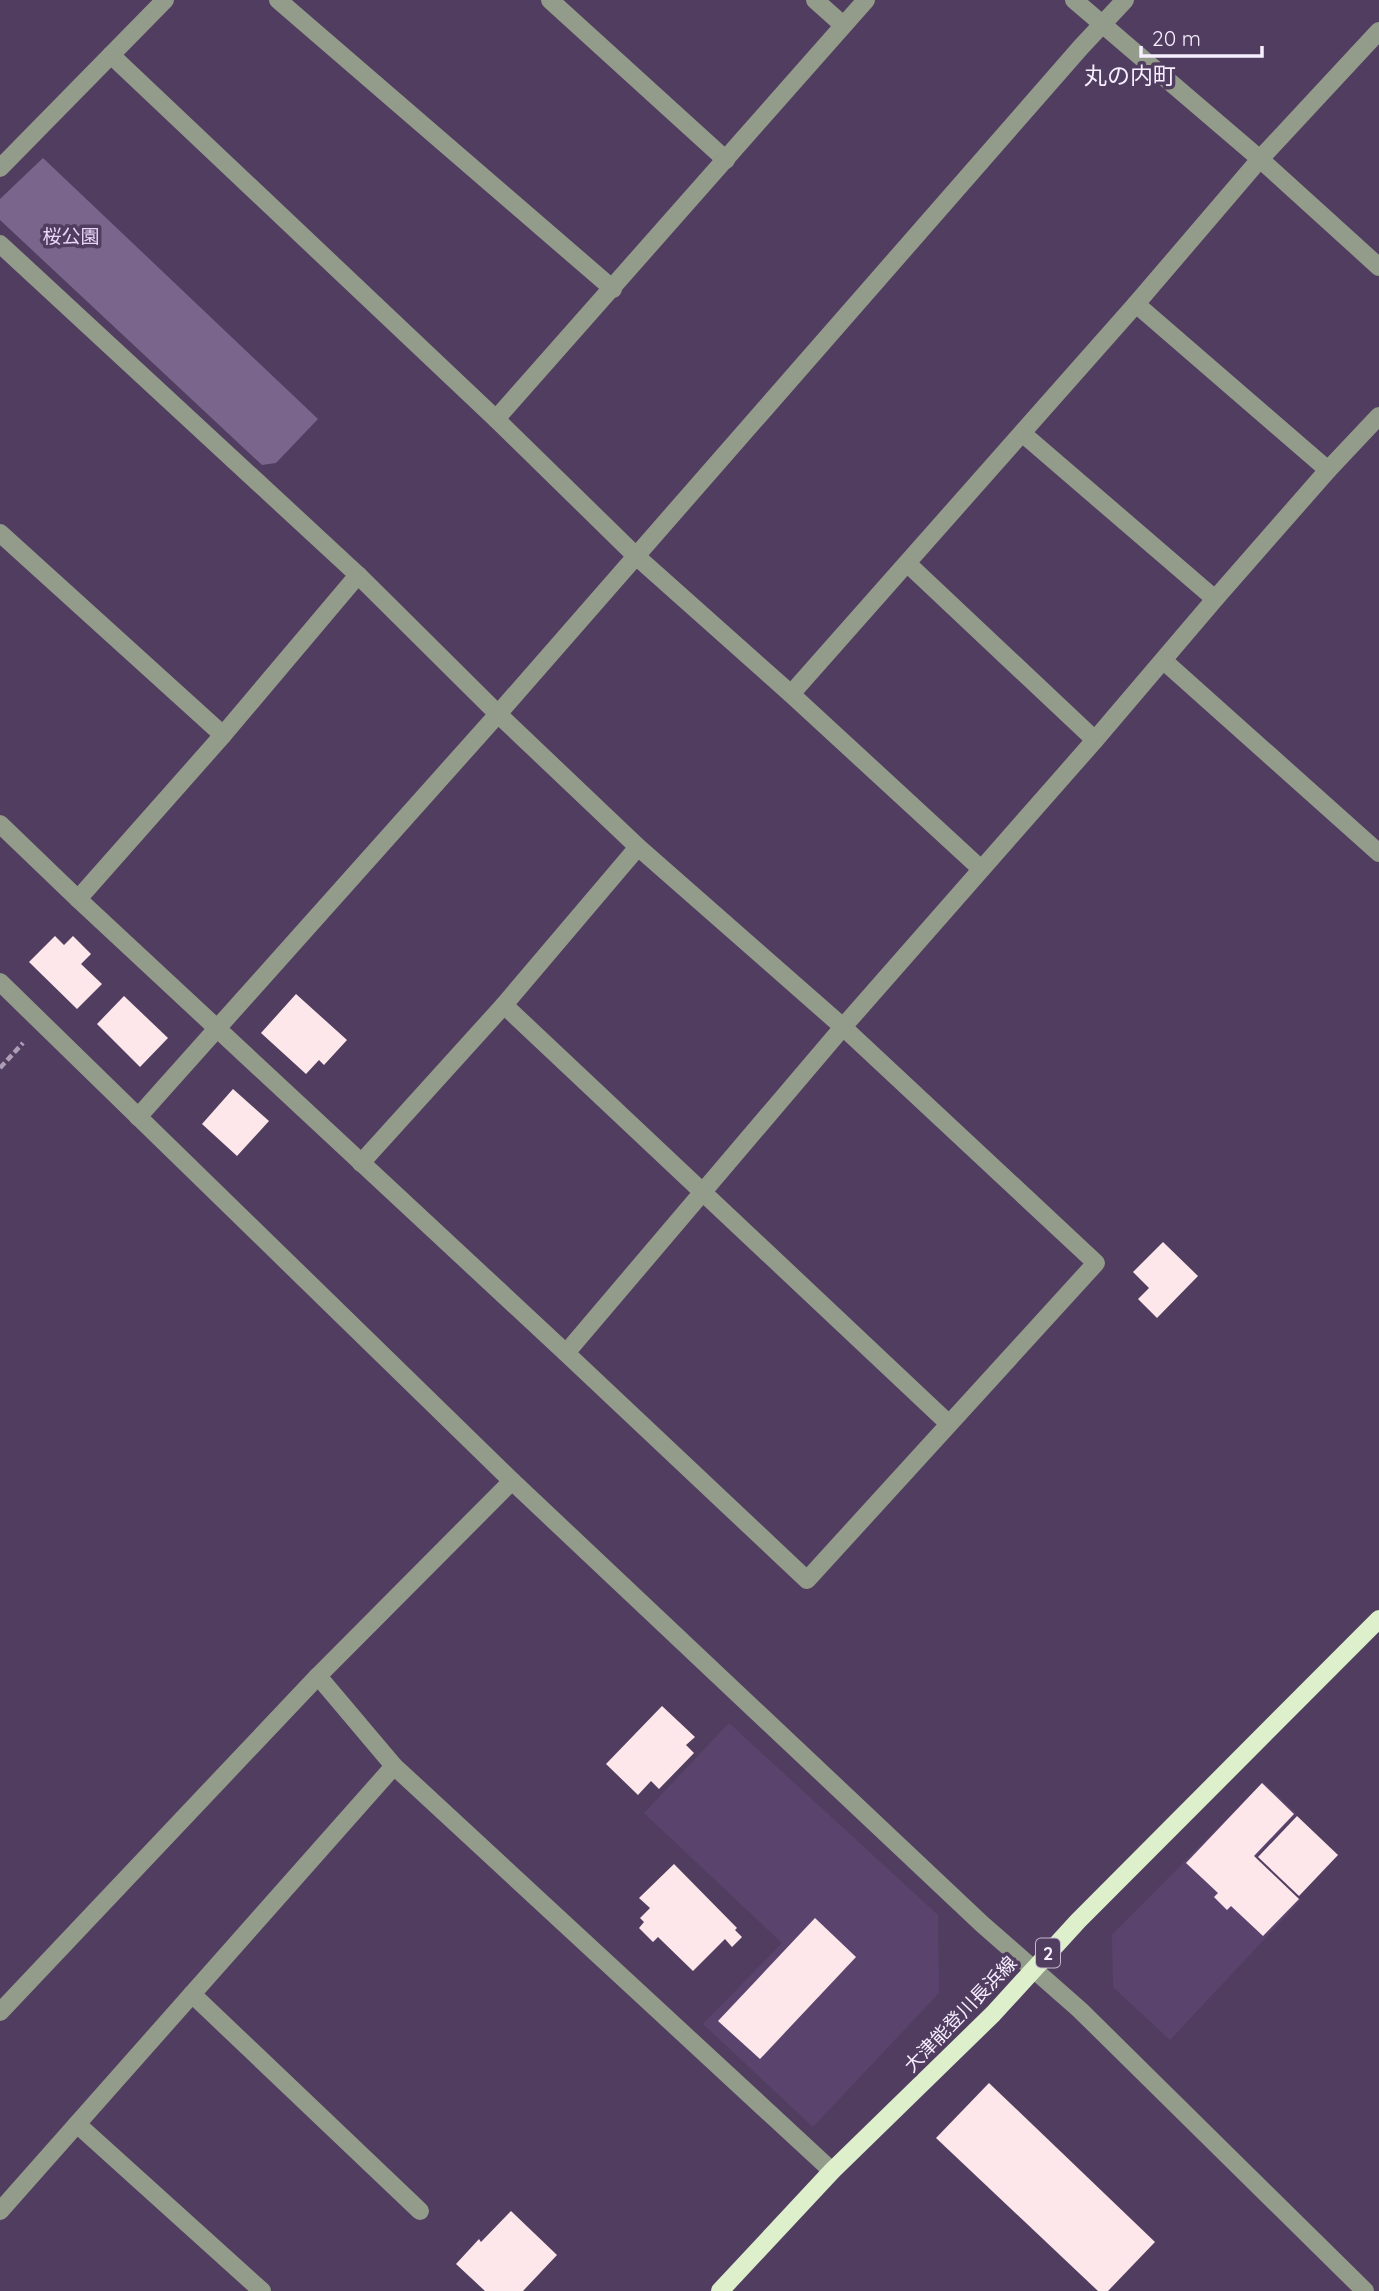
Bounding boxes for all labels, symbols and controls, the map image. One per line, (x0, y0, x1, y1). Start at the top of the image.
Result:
scale bar (1141, 14, 1262, 58)
text: 20 m (1152, 25, 1201, 51)
district label: 丸の内町 (1084, 61, 1176, 90)
park label: 桜公園 (42, 224, 100, 248)
road number: 2 (1036, 1938, 1060, 1968)
street label: 大津能登川長浜線 (899, 1951, 1021, 2077)

